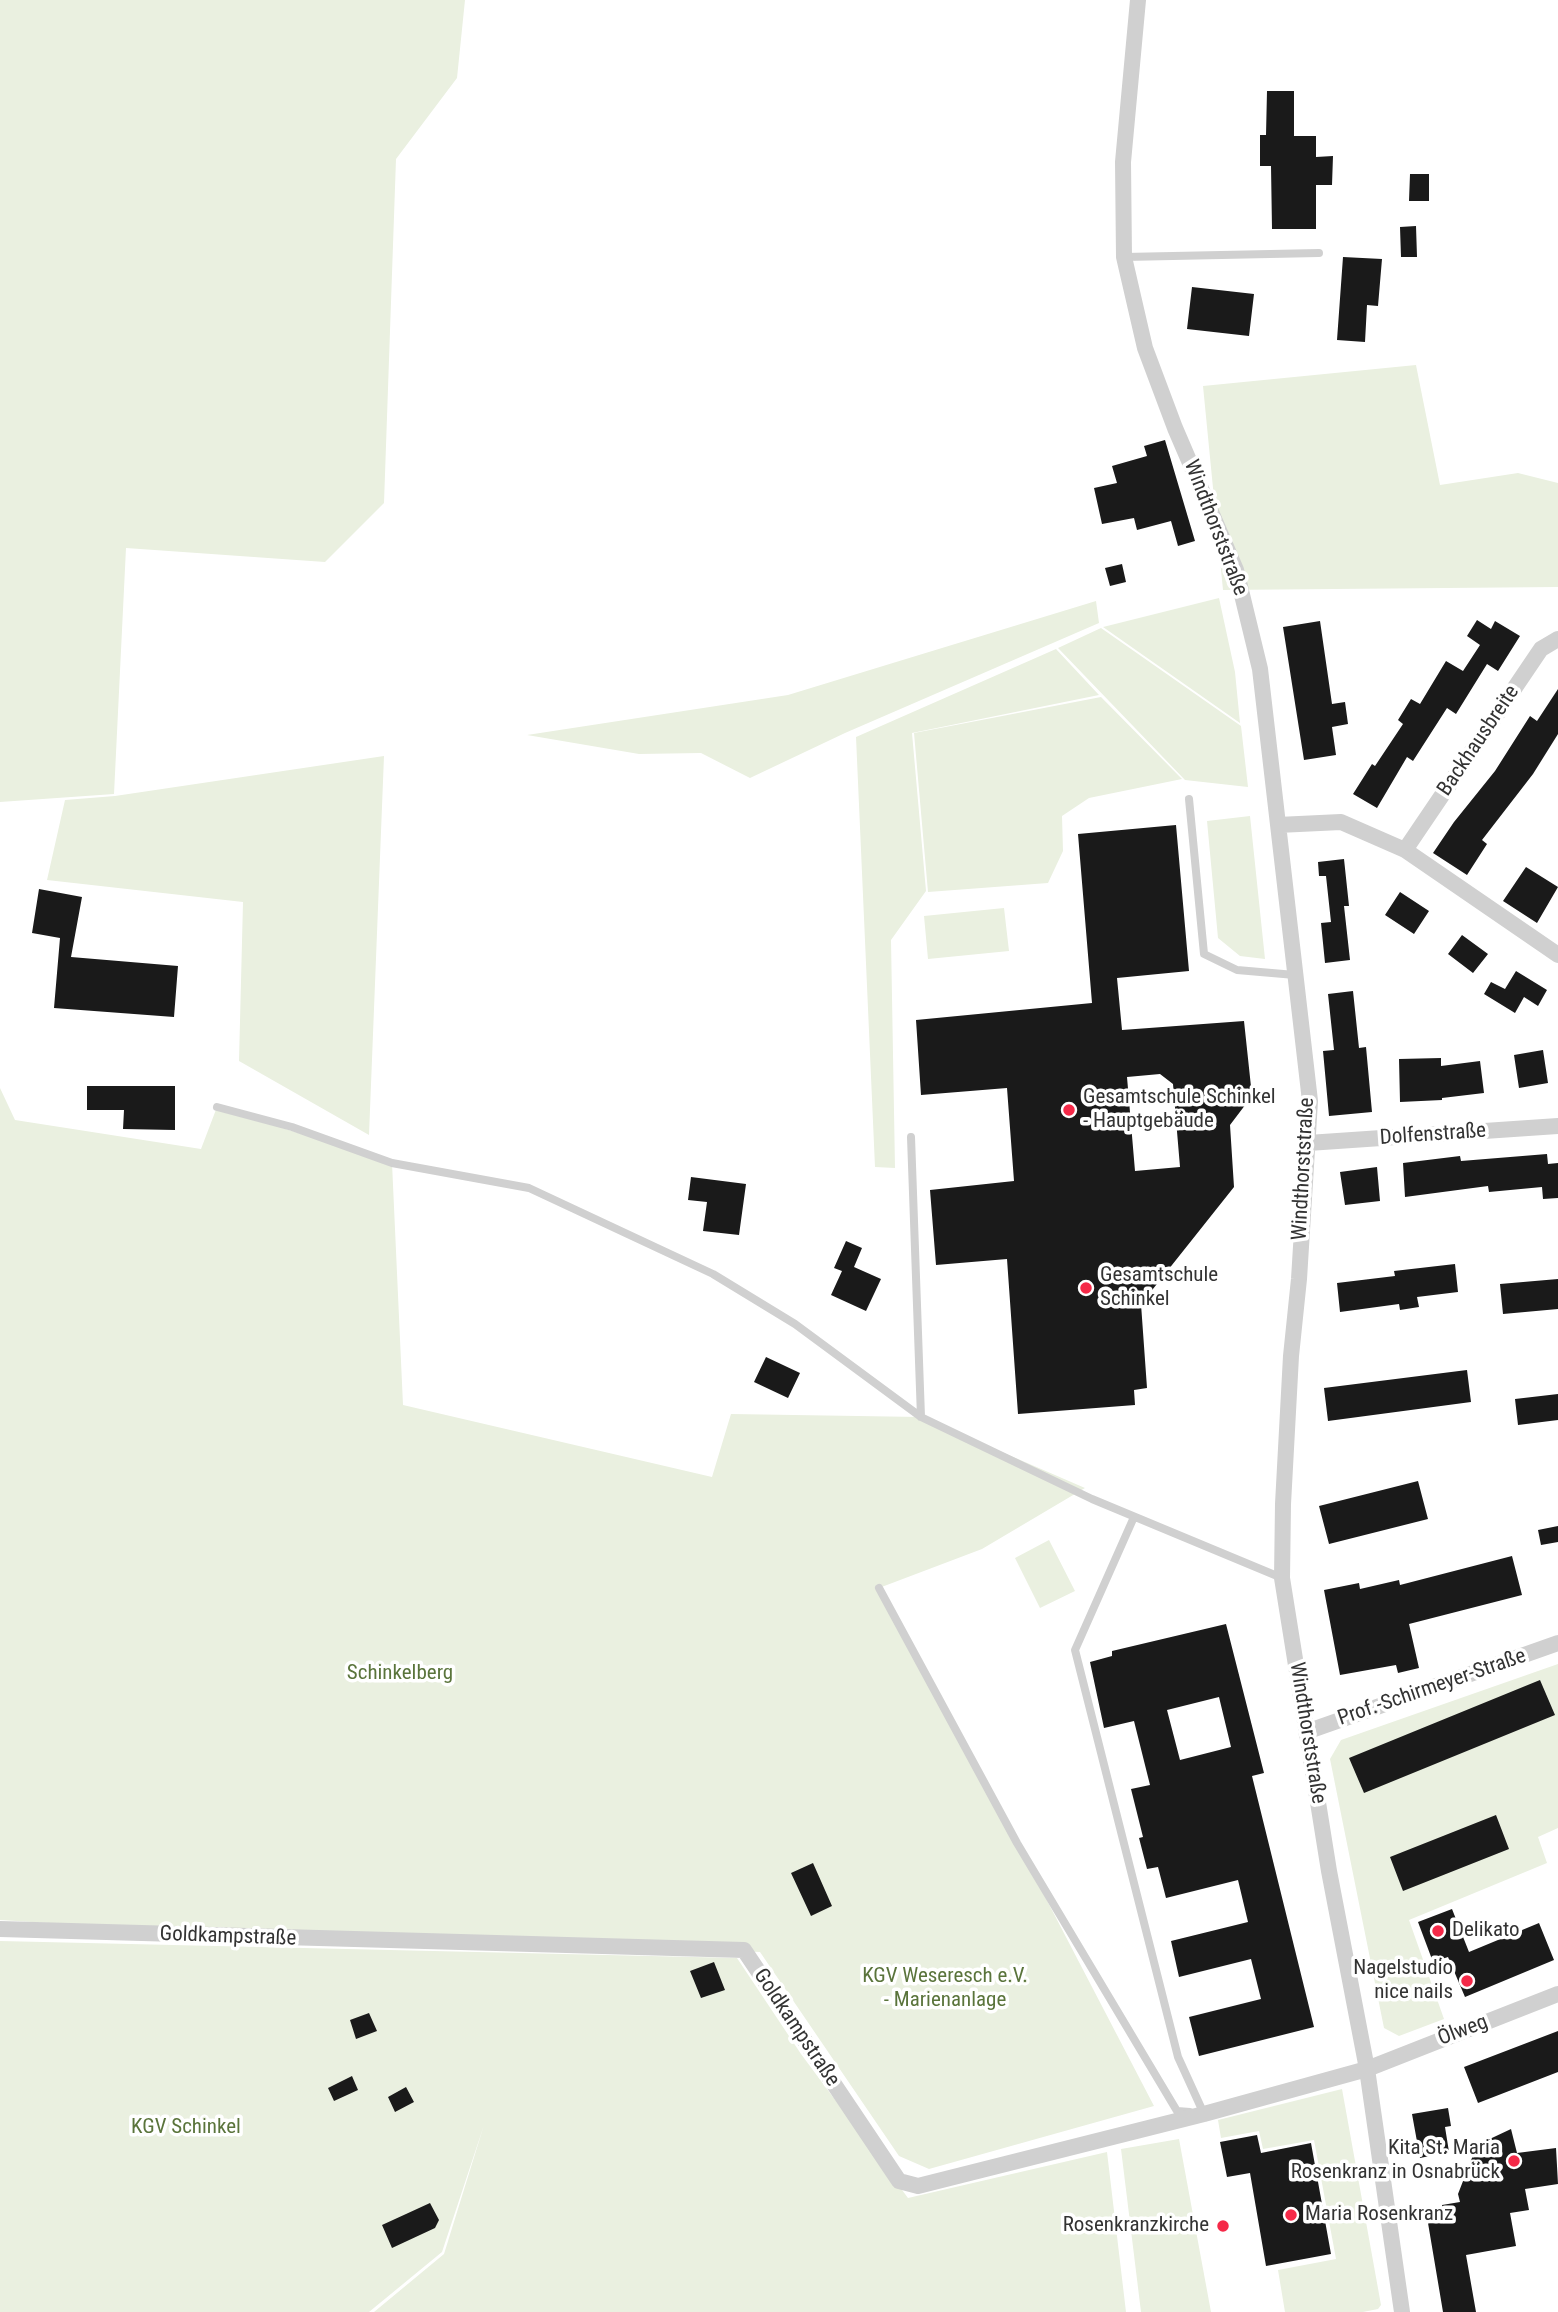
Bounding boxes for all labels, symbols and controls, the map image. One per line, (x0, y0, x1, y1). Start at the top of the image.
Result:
street label: Windthorststraße (1178, 457, 1252, 599)
street label: Backhausbreite (1433, 681, 1525, 801)
place label: Gesamtschule Schinkel - Hauptgebäude (1083, 1085, 1276, 1135)
street label: Windthorststraße (1288, 1097, 1320, 1241)
marker: Gesamtschule Schinkel - Hauptgebäude (1061, 1102, 1077, 1118)
street label: Dolfenstraße (1379, 1119, 1487, 1151)
place label: Gesamtschule Schinkel (1100, 1263, 1218, 1313)
marker: Gesamtschule Schinkel (1078, 1280, 1094, 1296)
street label: Prof.-Schirmeyer-Straße (1335, 1644, 1529, 1732)
street label: Windthorststraße (1283, 1660, 1331, 1806)
park label: Schinkelberg (347, 1661, 453, 1687)
place label: Delikato (1452, 1918, 1520, 1944)
street label: Goldkampstraße (159, 1922, 297, 1952)
marker: Delikato (1430, 1923, 1446, 1939)
place label: Nagelstudio nice nails (1353, 1956, 1453, 2006)
street label: Goldkampstraße (747, 1964, 845, 2092)
park label: KGV Weseresch e.V. - Marienanlage (862, 1964, 1028, 2014)
marker: Nagelstudio nice nails (1459, 1973, 1475, 1989)
street label: Ölweg (1435, 2010, 1491, 2052)
park label: KGV Schinkel (131, 2115, 241, 2141)
place label: Kita St. Maria Rosenkranz in Osnabrück (1291, 2136, 1500, 2186)
marker: Kita St. Maria Rosenkranz in Osnabrück (1506, 2153, 1522, 2169)
place label: Maria Rosenkranz (1305, 2202, 1453, 2228)
marker: Maria Rosenkranz (1283, 2207, 1299, 2223)
place label: Rosenkranzkirche (1063, 2213, 1209, 2239)
marker: Rosenkranzkirche (1215, 2218, 1231, 2234)

